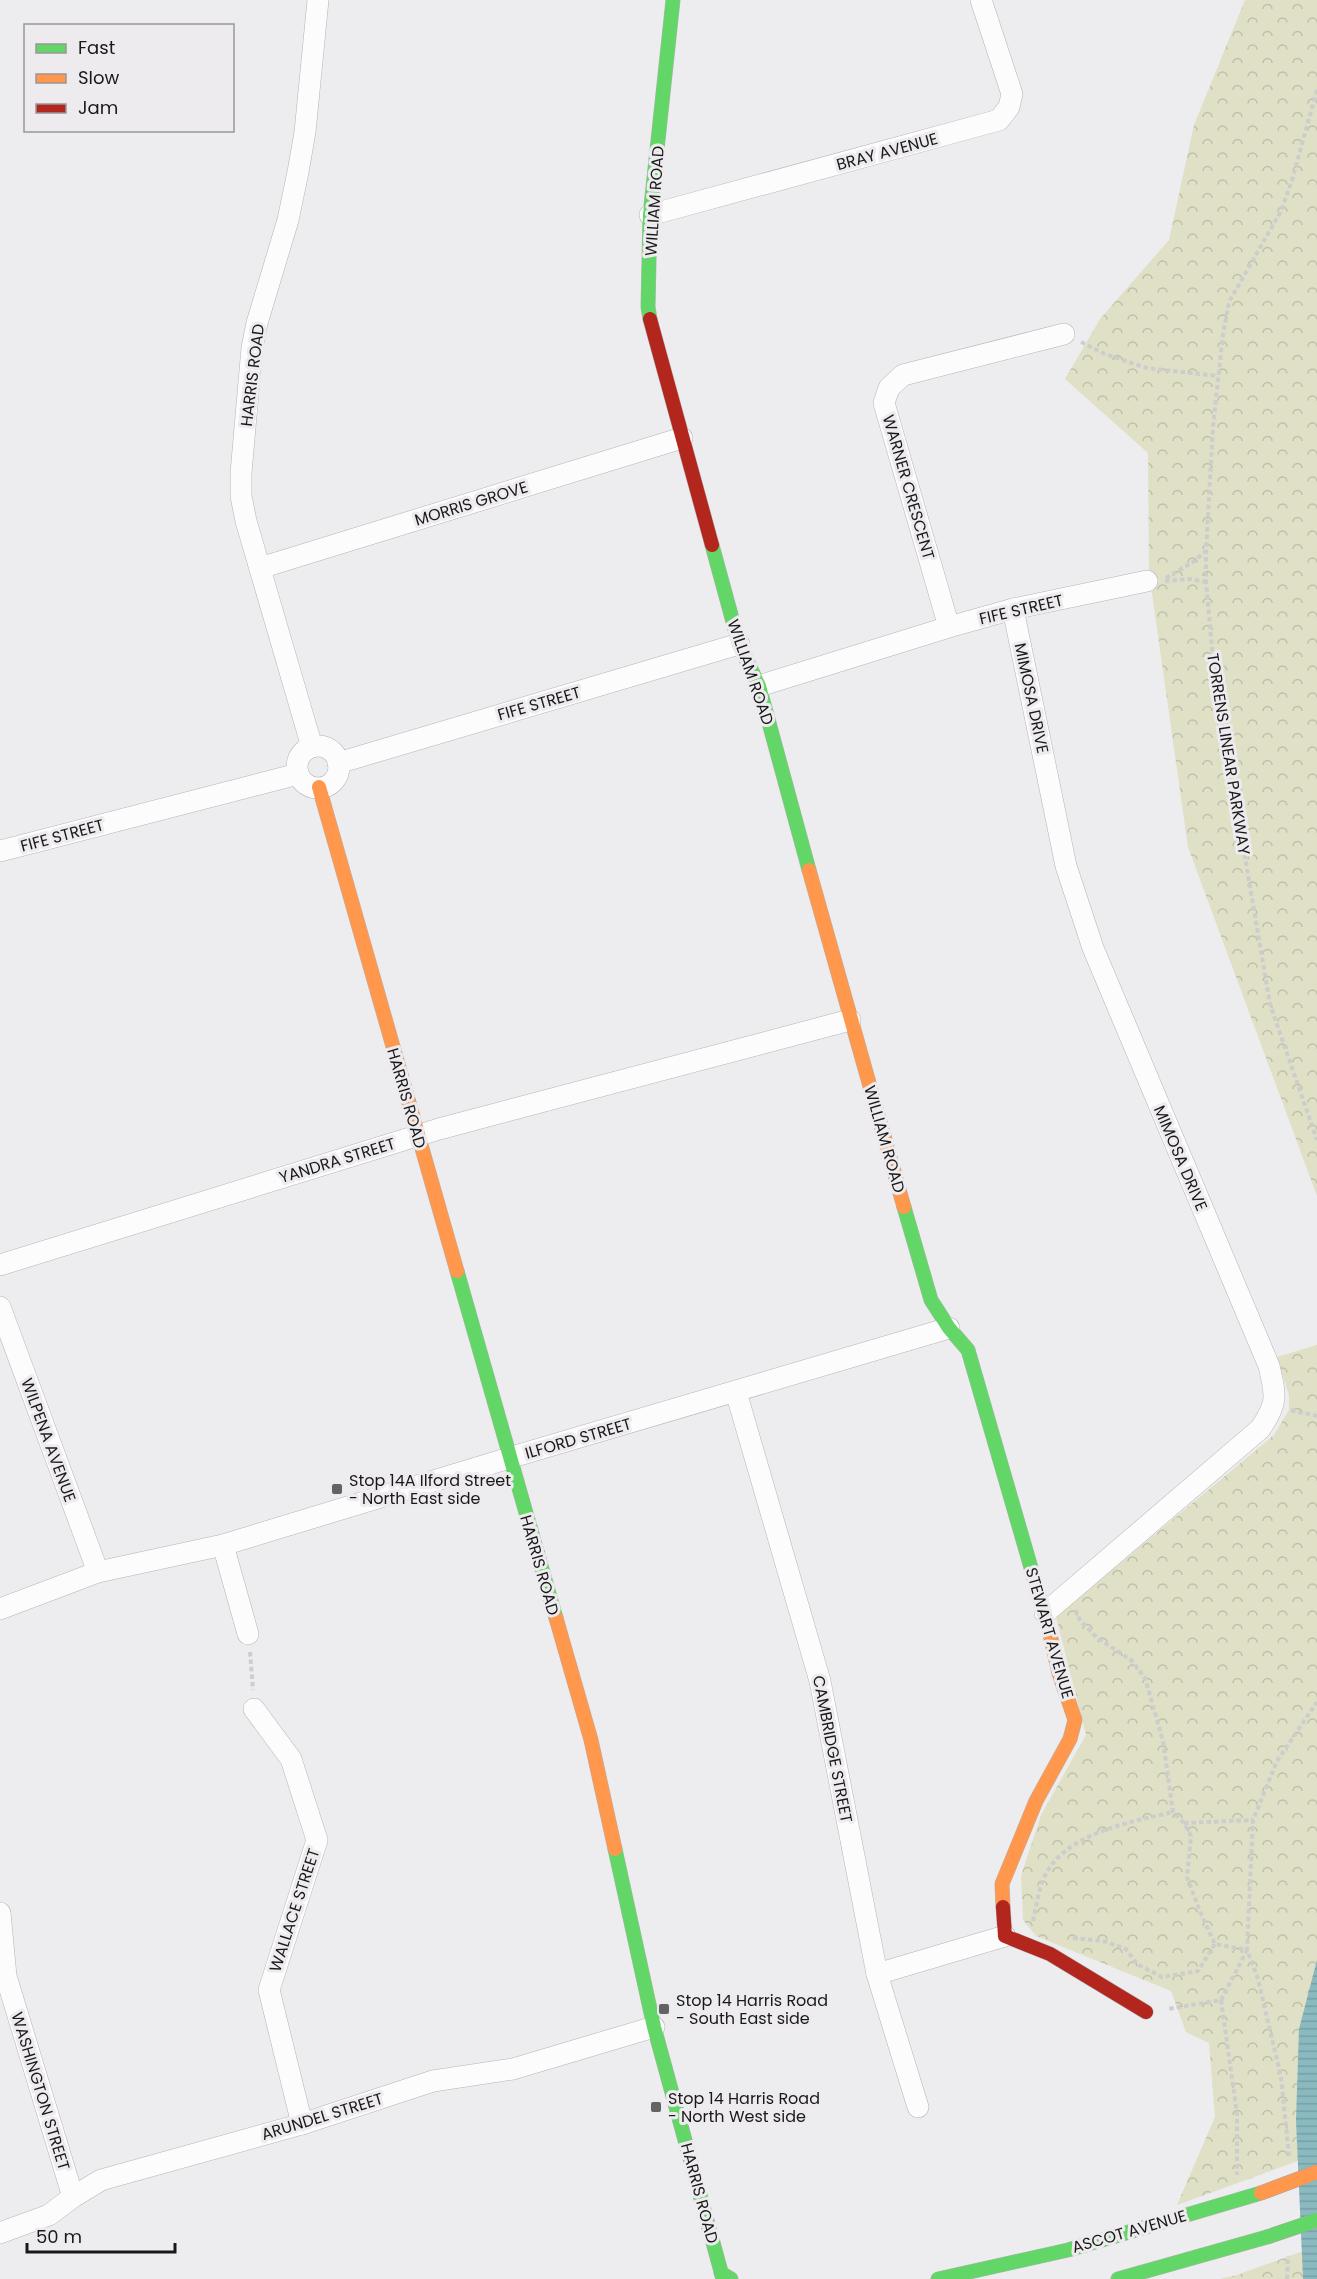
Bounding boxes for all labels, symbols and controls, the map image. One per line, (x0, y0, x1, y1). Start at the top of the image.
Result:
legend (24, 24, 234, 132)
text: Fast (78, 35, 115, 60)
text: Slow (78, 65, 120, 90)
text: Jam (78, 95, 118, 120)
street label: BRAY AVENUE (834, 127, 940, 176)
street label: WILLIAM ROAD (639, 145, 670, 257)
street label: HARRIS ROAD (235, 322, 270, 428)
street label: WARNER CRESCENT (877, 412, 940, 563)
street label: MORRIS GROVE (412, 475, 531, 532)
street label: FIFE STREET (977, 589, 1066, 630)
street label: WILLIAM ROAD (722, 616, 779, 728)
street label: MIMOSA DRIVE (1009, 641, 1054, 756)
street label: TORRENS LINEAR PARKWAY (1201, 652, 1256, 857)
street label: FIFE STREET (495, 681, 584, 726)
street label: FIFE STREET (18, 813, 107, 858)
street label: HARRIS ROAD (381, 1045, 432, 1151)
street label: WILLIAM ROAD (858, 1083, 911, 1195)
street label: MIMOSA DRIVE (1148, 1102, 1213, 1214)
street label: YANDRA STREET (276, 1132, 398, 1189)
street label: WILPENA AVENUE (15, 1375, 82, 1505)
street label: ILFORD STREET (522, 1412, 634, 1465)
place label: Stop 14A Ilford Street - North East side (349, 1469, 511, 1510)
marker: Stop 14A Ilford Street - North East side (330, 1482, 344, 1496)
street label: HARRIS ROAD (514, 1512, 565, 1618)
street label: STEWART AVENUE (1020, 1565, 1079, 1701)
street label: CAMBRIDGE STREET (807, 1674, 858, 1825)
street label: WALLACE STREET (264, 1845, 325, 1975)
place label: Stop 14 Harris Road - South East side (676, 1989, 828, 2030)
marker: Stop 14 Harris Road - South East side (657, 2002, 671, 2016)
street label: WASHINGTON STREET (6, 2009, 76, 2173)
street label: ARUNDEL STREET (258, 2087, 386, 2146)
place label: Stop 14 Harris Road - North West side (668, 2087, 820, 2128)
marker: Stop 14 Harris Road - North West side (649, 2100, 663, 2114)
street label: HARRIS ROAD (675, 2140, 724, 2246)
street label: ASCOT AVENUE (1069, 2204, 1189, 2259)
scale bar (27, 2216, 176, 2254)
text: 50 m (36, 2224, 82, 2249)

